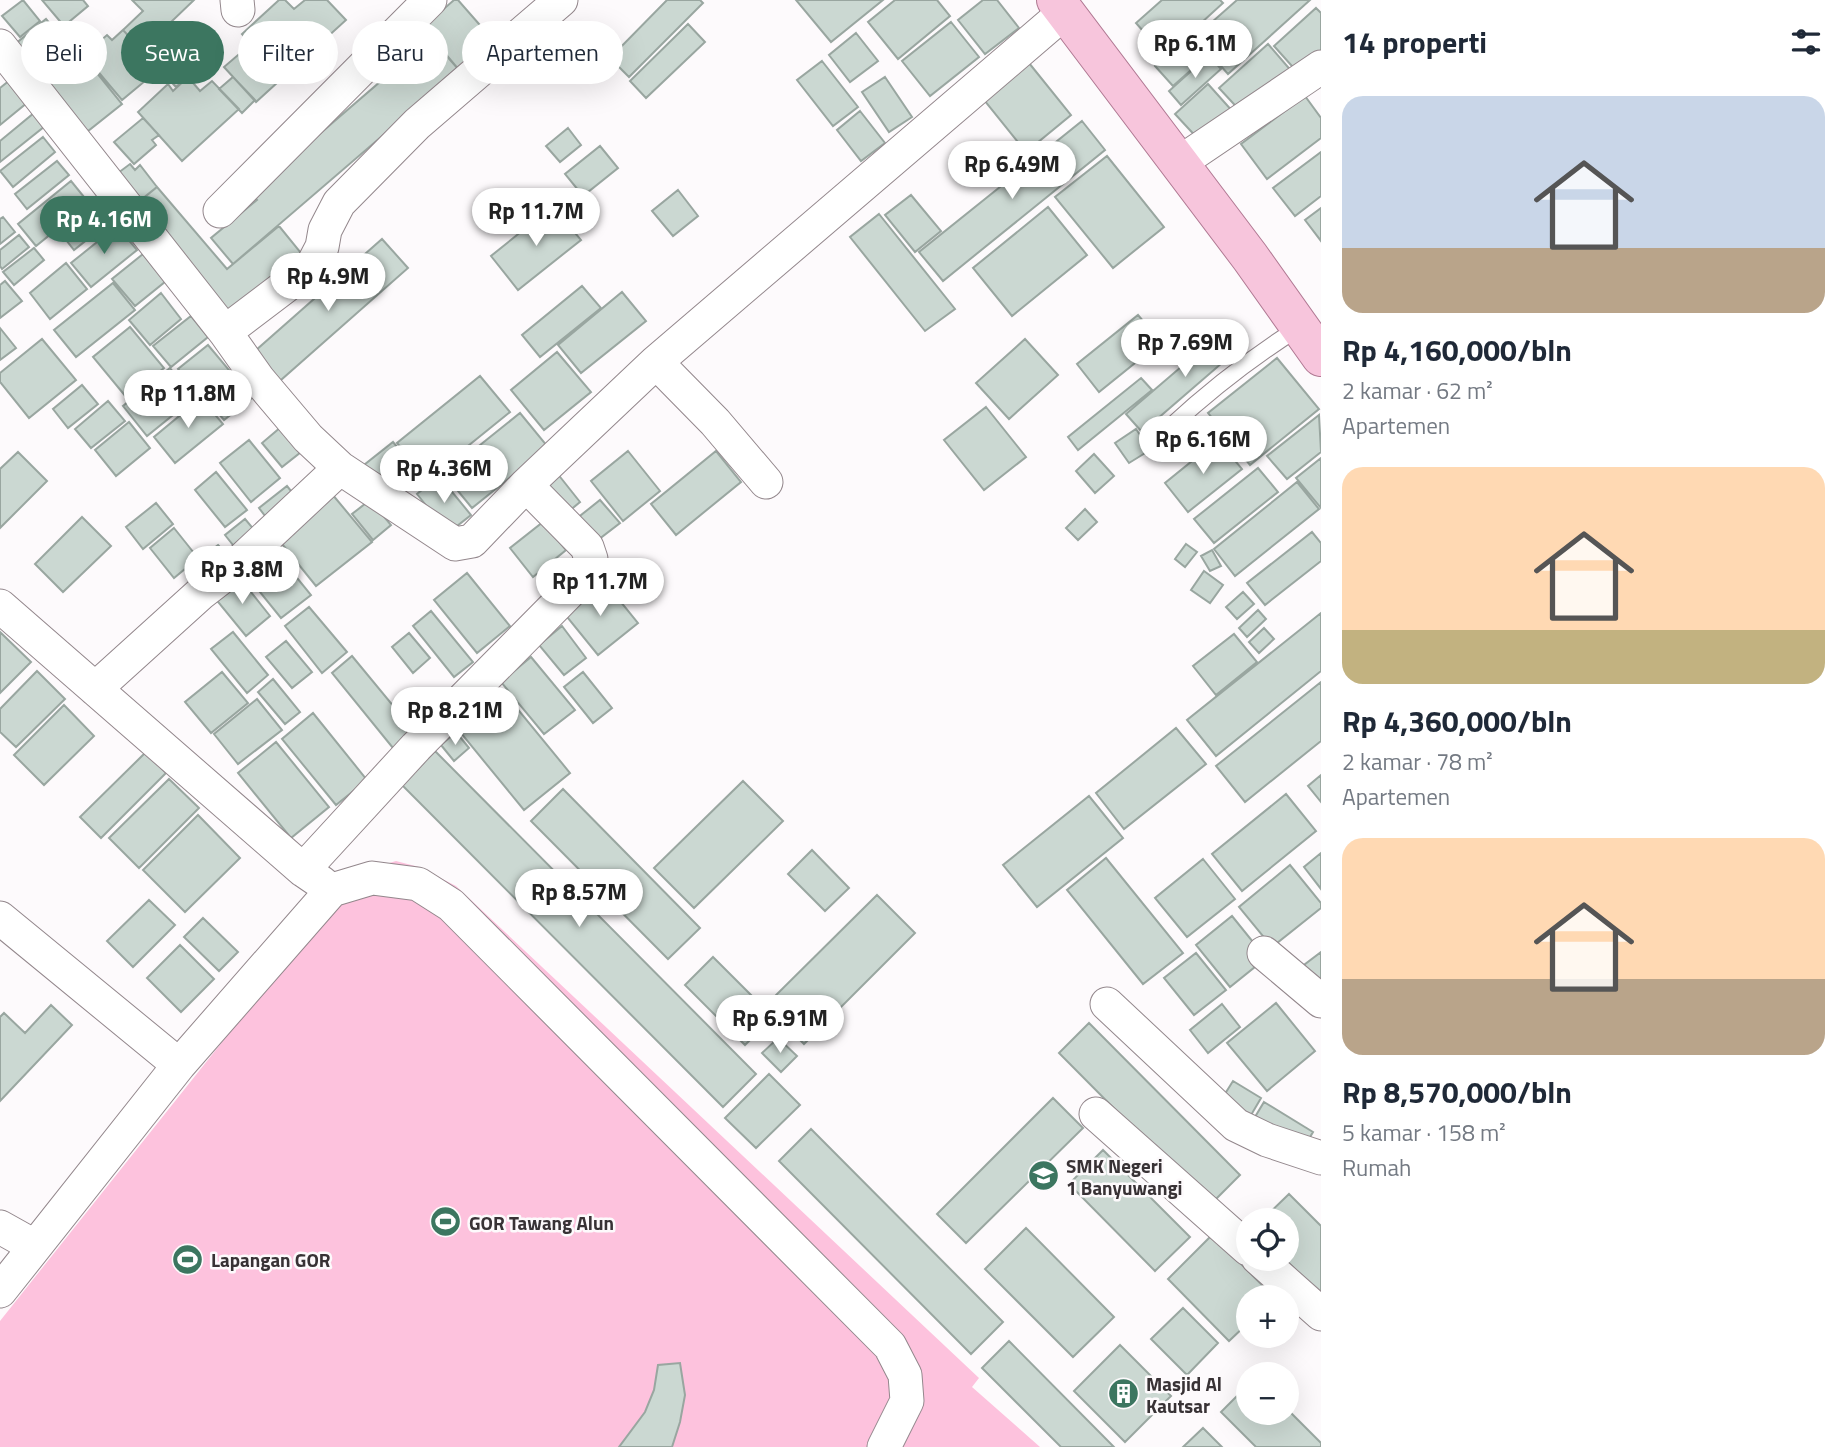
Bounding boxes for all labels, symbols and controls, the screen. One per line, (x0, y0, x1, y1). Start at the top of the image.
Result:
text: 14 properti (1342, 19, 1487, 65)
pin: Rp 6.1M (1130, 20, 1260, 80)
chip: Beli (21, 21, 107, 84)
chip: Sewa (121, 21, 224, 84)
chip: Filter (238, 21, 338, 84)
chip: Baru (352, 21, 448, 84)
chip: Apartemen (462, 21, 623, 84)
icon: filters (1787, 23, 1825, 61)
text: Rp 6.1M (1153, 25, 1237, 60)
pin: Rp 6.49M (940, 142, 1084, 201)
icon: home (1521, 142, 1647, 268)
text: Rp 6.49M (964, 146, 1060, 181)
pin: Rp 11.7M (464, 188, 608, 248)
text: Rp 11.7M (488, 193, 584, 228)
pin: Rp 4.16M (32, 196, 176, 256)
text: Rp 4.16M (56, 201, 152, 236)
pin: Rp 4.9M (263, 254, 393, 313)
text: Rp 4.9M (286, 258, 370, 293)
pin: Rp 7.69M (1113, 320, 1257, 379)
text: Rp 7.69M (1137, 324, 1233, 359)
text: Rp 4,160,000/bln (1342, 327, 1572, 373)
pin: Rp 11.8M (116, 370, 260, 430)
text: 2 kamar · 62 m² (1342, 373, 1493, 408)
text: Rp 11.8M (140, 375, 236, 410)
text: Apartemen (1342, 408, 1450, 443)
pin: Rp 6.16M (1131, 416, 1275, 476)
text: Rp 6.16M (1155, 421, 1251, 456)
pin: Rp 4.36M (372, 446, 516, 505)
text: Rp 4.36M (396, 450, 492, 485)
icon: home (1521, 513, 1647, 639)
pin: Rp 3.8M (177, 546, 307, 606)
text: Rp 3.8M (200, 551, 284, 586)
pin: Rp 11.7M (528, 558, 672, 618)
text: Rp 11.7M (552, 563, 648, 598)
pin: Rp 8.21M (383, 688, 527, 747)
text: Rp 8.21M (407, 692, 503, 727)
text: Rp 4,360,000/bln (1342, 698, 1572, 744)
text: 2 kamar · 78 m² (1342, 744, 1493, 779)
text: Apartemen (1342, 779, 1450, 814)
pin: Rp 8.57M (507, 870, 651, 929)
text: Rp 8.57M (531, 874, 627, 909)
icon: home (1521, 884, 1647, 1010)
pin: Rp 6.91M (708, 996, 852, 1055)
text: Rp 6.91M (732, 1000, 828, 1035)
text: Rp 8,570,000/bln (1342, 1069, 1572, 1115)
text: 5 kamar · 158 m² (1342, 1115, 1506, 1150)
text: Rumah (1342, 1150, 1411, 1185)
place label: SMK Negeri 1 Banyuwangi (1066, 1151, 1182, 1202)
school or university icon: SMK Negeri 1 Banyuwangi (1026, 1159, 1060, 1193)
sports icon: GOR Tawang Alun (429, 1205, 463, 1239)
place label: GOR Tawang Alun (469, 1208, 614, 1237)
map controls (1236, 1208, 1299, 1425)
button: locate (1236, 1208, 1299, 1271)
sports icon: Lapangan GOR (171, 1242, 205, 1276)
place label: Lapangan GOR (211, 1245, 331, 1274)
button: + (1236, 1285, 1299, 1348)
button: − (1236, 1362, 1299, 1425)
place label: Masjid Al Kautsar (1146, 1369, 1222, 1420)
building icon: Masjid Al Kautsar (1106, 1377, 1140, 1411)

